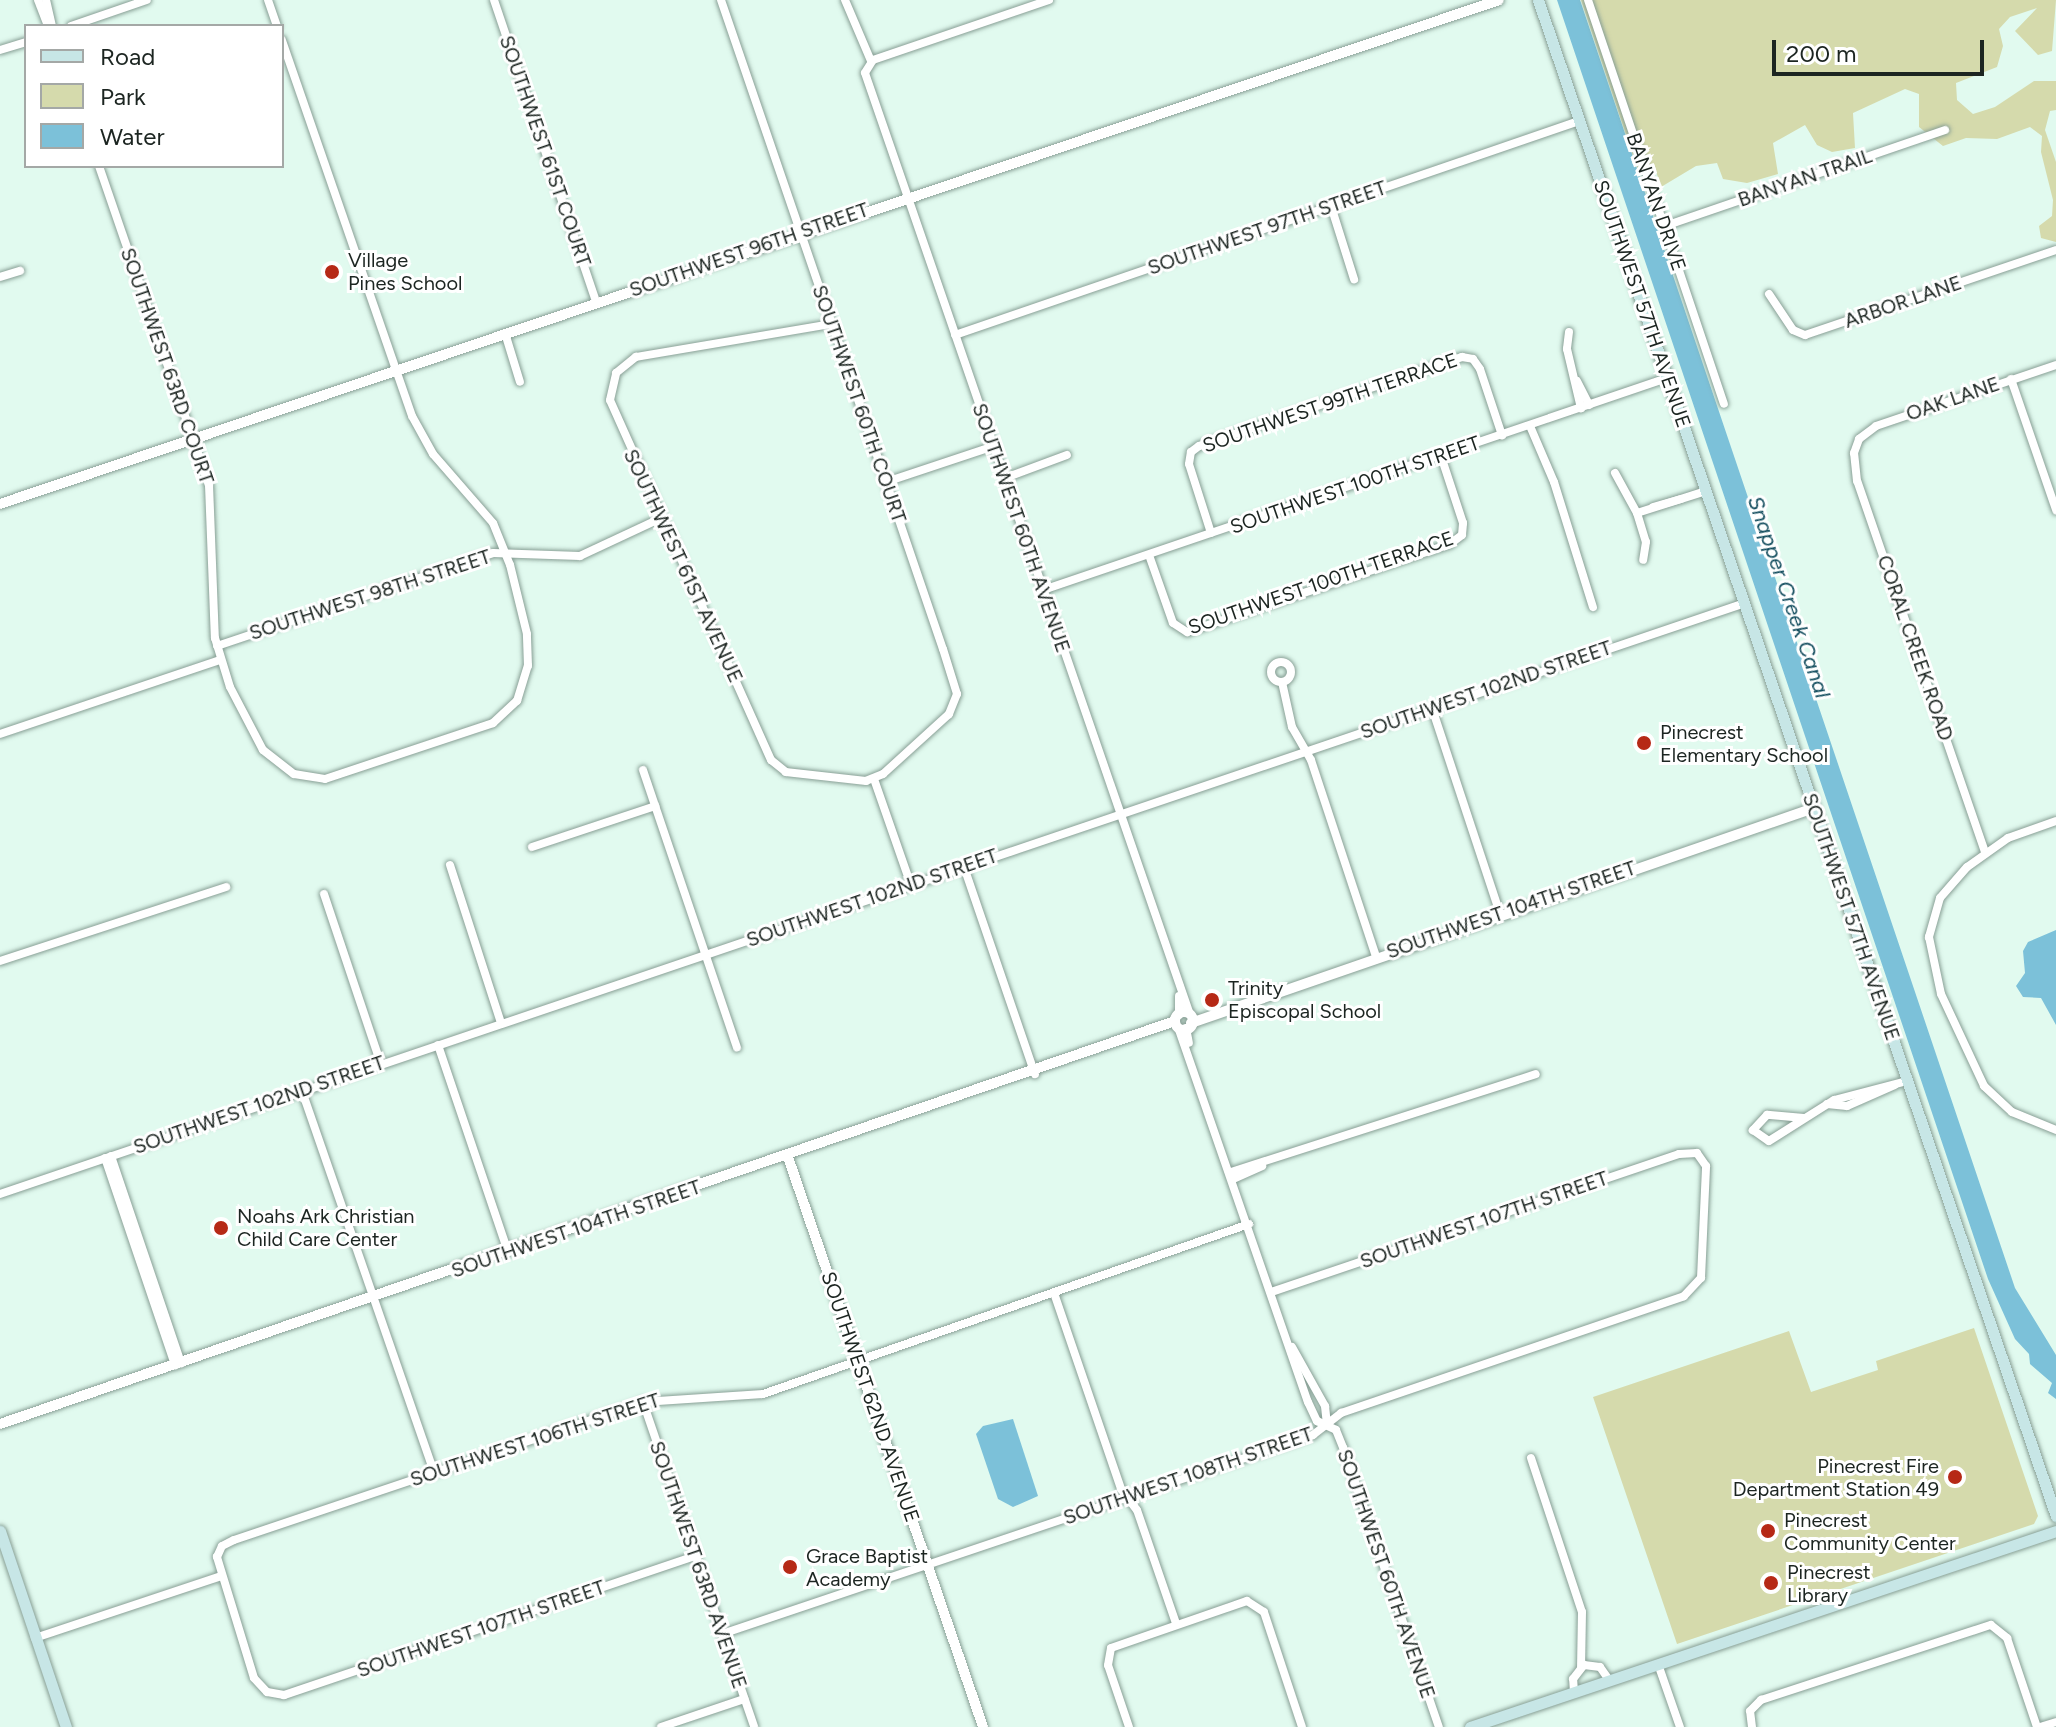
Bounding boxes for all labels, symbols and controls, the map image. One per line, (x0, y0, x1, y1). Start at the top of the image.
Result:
legend (24, 24, 284, 168)
scale bar (1776, 24, 1988, 74)
street label: SOUTHWEST 61ST COURT (494, 32, 596, 270)
text: 200 m (1786, 39, 1857, 68)
text: Road (100, 42, 155, 71)
text: Park (100, 82, 146, 111)
text: Water (100, 122, 165, 151)
street label: BANYAN DRIVE (1621, 130, 1691, 274)
street label: BANYAN TRAIL (1735, 144, 1875, 212)
street label: SOUTHWEST 97TH STREET (1145, 176, 1389, 280)
street label: SOUTHWEST 57TH AVENUE (1588, 177, 1696, 431)
street label: SOUTHWEST 96TH STREET (626, 198, 872, 302)
street label: SOUTHWEST 63RD COURT (115, 245, 219, 487)
place label: Village Pines School (348, 248, 462, 295)
marker: Village Pines School (323, 263, 341, 281)
street label: ARBOR LANE (1841, 271, 1965, 333)
street label: SOUTHWEST 60TH COURT (807, 282, 911, 526)
street label: SOUTHWEST 99TH TERRACE (1199, 348, 1461, 458)
street label: OAK LANE (1903, 372, 2003, 426)
street label: SOUTHWEST 60TH AVENUE (967, 400, 1075, 656)
street label: SOUTHWEST 100TH STREET (1227, 431, 1483, 539)
street label: SOUTHWEST 61ST AVENUE (618, 445, 748, 687)
water label: Snapper Creek Canal (1742, 492, 1836, 702)
street label: SOUTHWEST 100TH TERRACE (1185, 526, 1457, 640)
street label: SOUTHWEST 98TH STREET (246, 545, 494, 645)
street label: CORAL CREEK ROAD (1872, 552, 1958, 744)
street label: SOUTHWEST 102ND STREET (1357, 636, 1615, 744)
place label: Pinecrest Elementary School (1660, 720, 1828, 767)
marker: Pinecrest Elementary School (1635, 734, 1653, 752)
street label: SOUTHWEST 57TH AVENUE (1797, 790, 1905, 1044)
street label: SOUTHWEST 102ND STREET (743, 844, 1001, 952)
street label: SOUTHWEST 104TH STREET (1383, 856, 1639, 964)
place label: Trinity Episcopal School (1228, 976, 1381, 1023)
marker: Trinity Episcopal School (1203, 991, 1221, 1009)
street label: SOUTHWEST 102ND STREET (130, 1051, 388, 1159)
street label: SOUTHWEST 107TH STREET (1357, 1166, 1611, 1274)
street label: SOUTHWEST 104TH STREET (448, 1175, 704, 1283)
place label: Noahs Ark Christian Child Care Center (237, 1204, 414, 1251)
marker: Noahs Ark Christian Child Care Center (212, 1219, 230, 1237)
street label: SOUTHWEST 62ND AVENUE (816, 1268, 924, 1526)
street label: SOUTHWEST 106TH STREET (407, 1388, 663, 1492)
street label: SOUTHWEST 108TH STREET (1060, 1422, 1316, 1530)
street label: SOUTHWEST 63RD AVENUE (644, 1438, 752, 1692)
street label: SOUTHWEST 60TH AVENUE (1332, 1446, 1440, 1702)
place label: Pinecrest Fire Department Station 49 (1733, 1454, 1939, 1501)
marker: Pinecrest Fire Department Station 49 (1946, 1468, 1964, 1486)
place label: Pinecrest Community Center (1784, 1508, 1956, 1555)
marker: Pinecrest Community Center (1759, 1522, 1777, 1540)
place label: Grace Baptist Academy (806, 1544, 928, 1591)
marker: Grace Baptist Academy (781, 1558, 799, 1576)
place label: Pinecrest Library (1787, 1560, 1871, 1607)
marker: Pinecrest Library (1762, 1574, 1780, 1592)
street label: SOUTHWEST 107TH STREET (354, 1575, 608, 1683)

